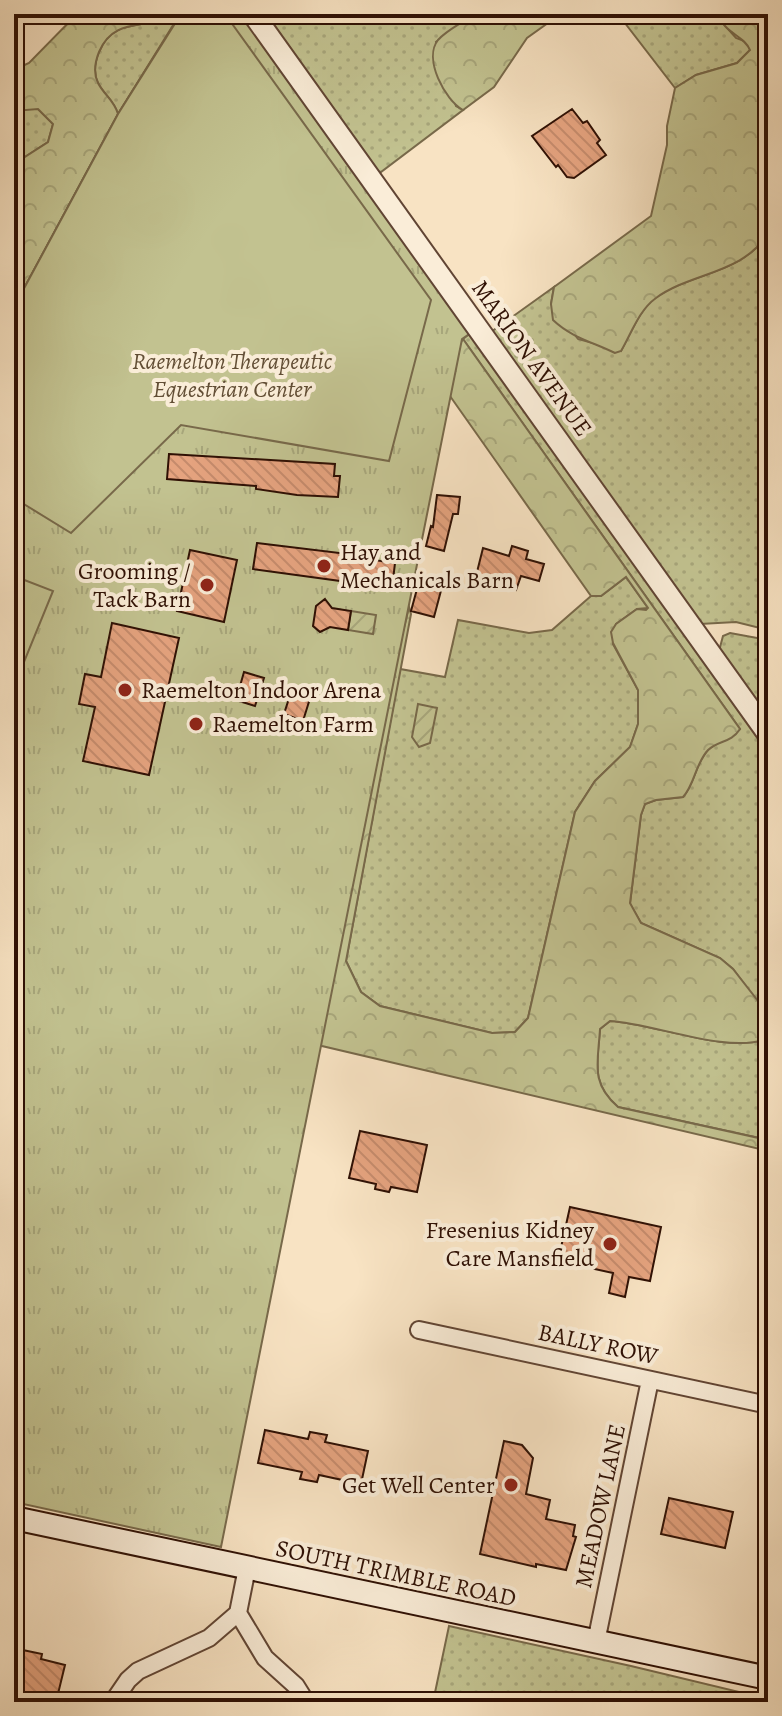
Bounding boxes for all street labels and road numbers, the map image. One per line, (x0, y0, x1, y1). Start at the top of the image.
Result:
street label: MARION AVENUE (464, 273, 600, 443)
street label: BALLY ROW (535, 1316, 661, 1372)
street label: MEADOW LANE (567, 1421, 633, 1591)
street label: SOUTH TRIMBLE ROAD (273, 1532, 519, 1614)

